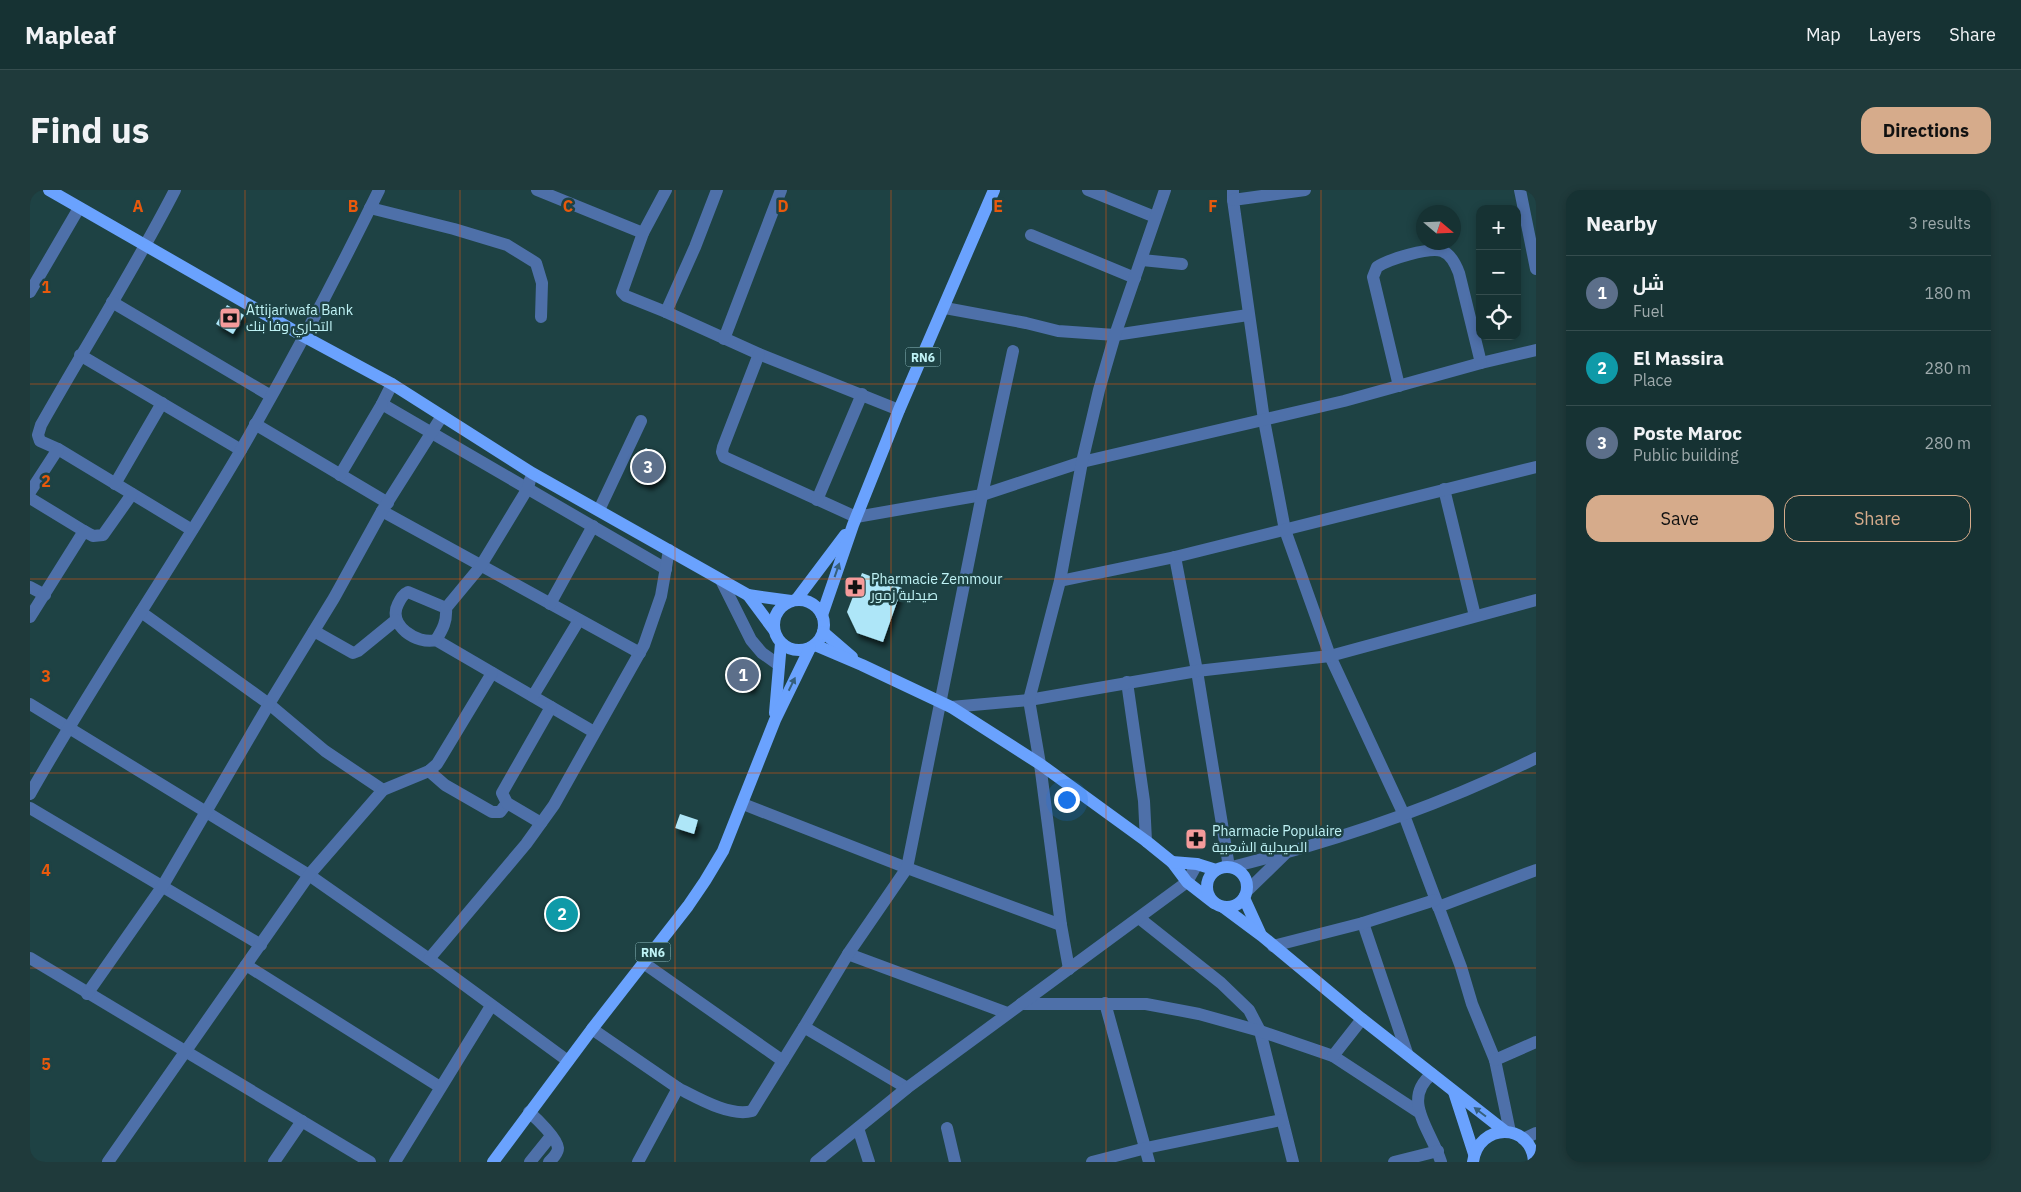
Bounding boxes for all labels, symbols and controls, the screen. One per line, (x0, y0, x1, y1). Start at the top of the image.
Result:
text: Mapleaf (25, 19, 116, 51)
text: Map (1806, 23, 1841, 46)
text: Layers (1869, 23, 1921, 46)
text: Share (1949, 23, 1996, 46)
text: Find us (30, 107, 149, 153)
button: Directions (1861, 107, 1991, 154)
text: A (133, 196, 144, 216)
text: B (348, 196, 359, 216)
text: C (563, 196, 573, 216)
text: D (777, 196, 789, 216)
text: E (993, 196, 1003, 216)
text: F (1208, 196, 1218, 216)
north arrow (1416, 205, 1461, 250)
map controls (1476, 205, 1521, 340)
button: + (1476, 205, 1521, 250)
text: Nearby (1586, 209, 1657, 237)
text: 3 results (1908, 213, 1971, 233)
button: − (1476, 250, 1521, 295)
text: شل (1633, 271, 1664, 295)
text: 1 (41, 277, 51, 297)
text: 1 (1597, 283, 1607, 303)
text: 180 m (1924, 283, 1971, 303)
button: locate (1476, 295, 1521, 340)
place label: Attijariwafa Bank التجاري وفا بنك (246, 301, 354, 338)
text: Fuel (1633, 301, 1664, 321)
bank icon: Attijariwafa Bank التجاري وفا بنك (218, 306, 242, 330)
text: El Massira (1633, 346, 1724, 370)
road number: RN6 (906, 348, 940, 366)
text: 2 (1597, 358, 1607, 378)
text: 280 m (1924, 358, 1971, 378)
text: Place (1633, 370, 1672, 390)
text: Poste Maroc (1633, 421, 1742, 445)
text: 3 (1597, 433, 1607, 453)
text: 280 m (1924, 433, 1971, 453)
text: Public building (1633, 445, 1739, 465)
pin: 3 (632, 448, 664, 486)
text: 2 (41, 471, 51, 491)
button: Save (1586, 495, 1774, 542)
button: Share (1784, 495, 1971, 542)
one-way arrow (834, 562, 841, 577)
place label: Pharmacie Zemmour صيدلية زمور (870, 570, 1002, 604)
pharmacy icon: Pharmacie Zemmour صيدلية زمور (843, 575, 867, 599)
pin: 1 (727, 656, 759, 694)
text: 3 (41, 666, 51, 686)
one-way arrow (789, 677, 797, 691)
your location (1054, 787, 1080, 813)
place label: Pharmacie Populaire الصيدلية الشعبية (1212, 822, 1342, 856)
pharmacy icon: Pharmacie Populaire الصيدلية الشعبية (1184, 827, 1208, 851)
text: 4 (41, 860, 51, 880)
pin: 2 (546, 895, 578, 933)
road number: RN6 (636, 942, 670, 962)
text: 5 (41, 1054, 51, 1074)
one-way arrow (1474, 1106, 1487, 1117)

